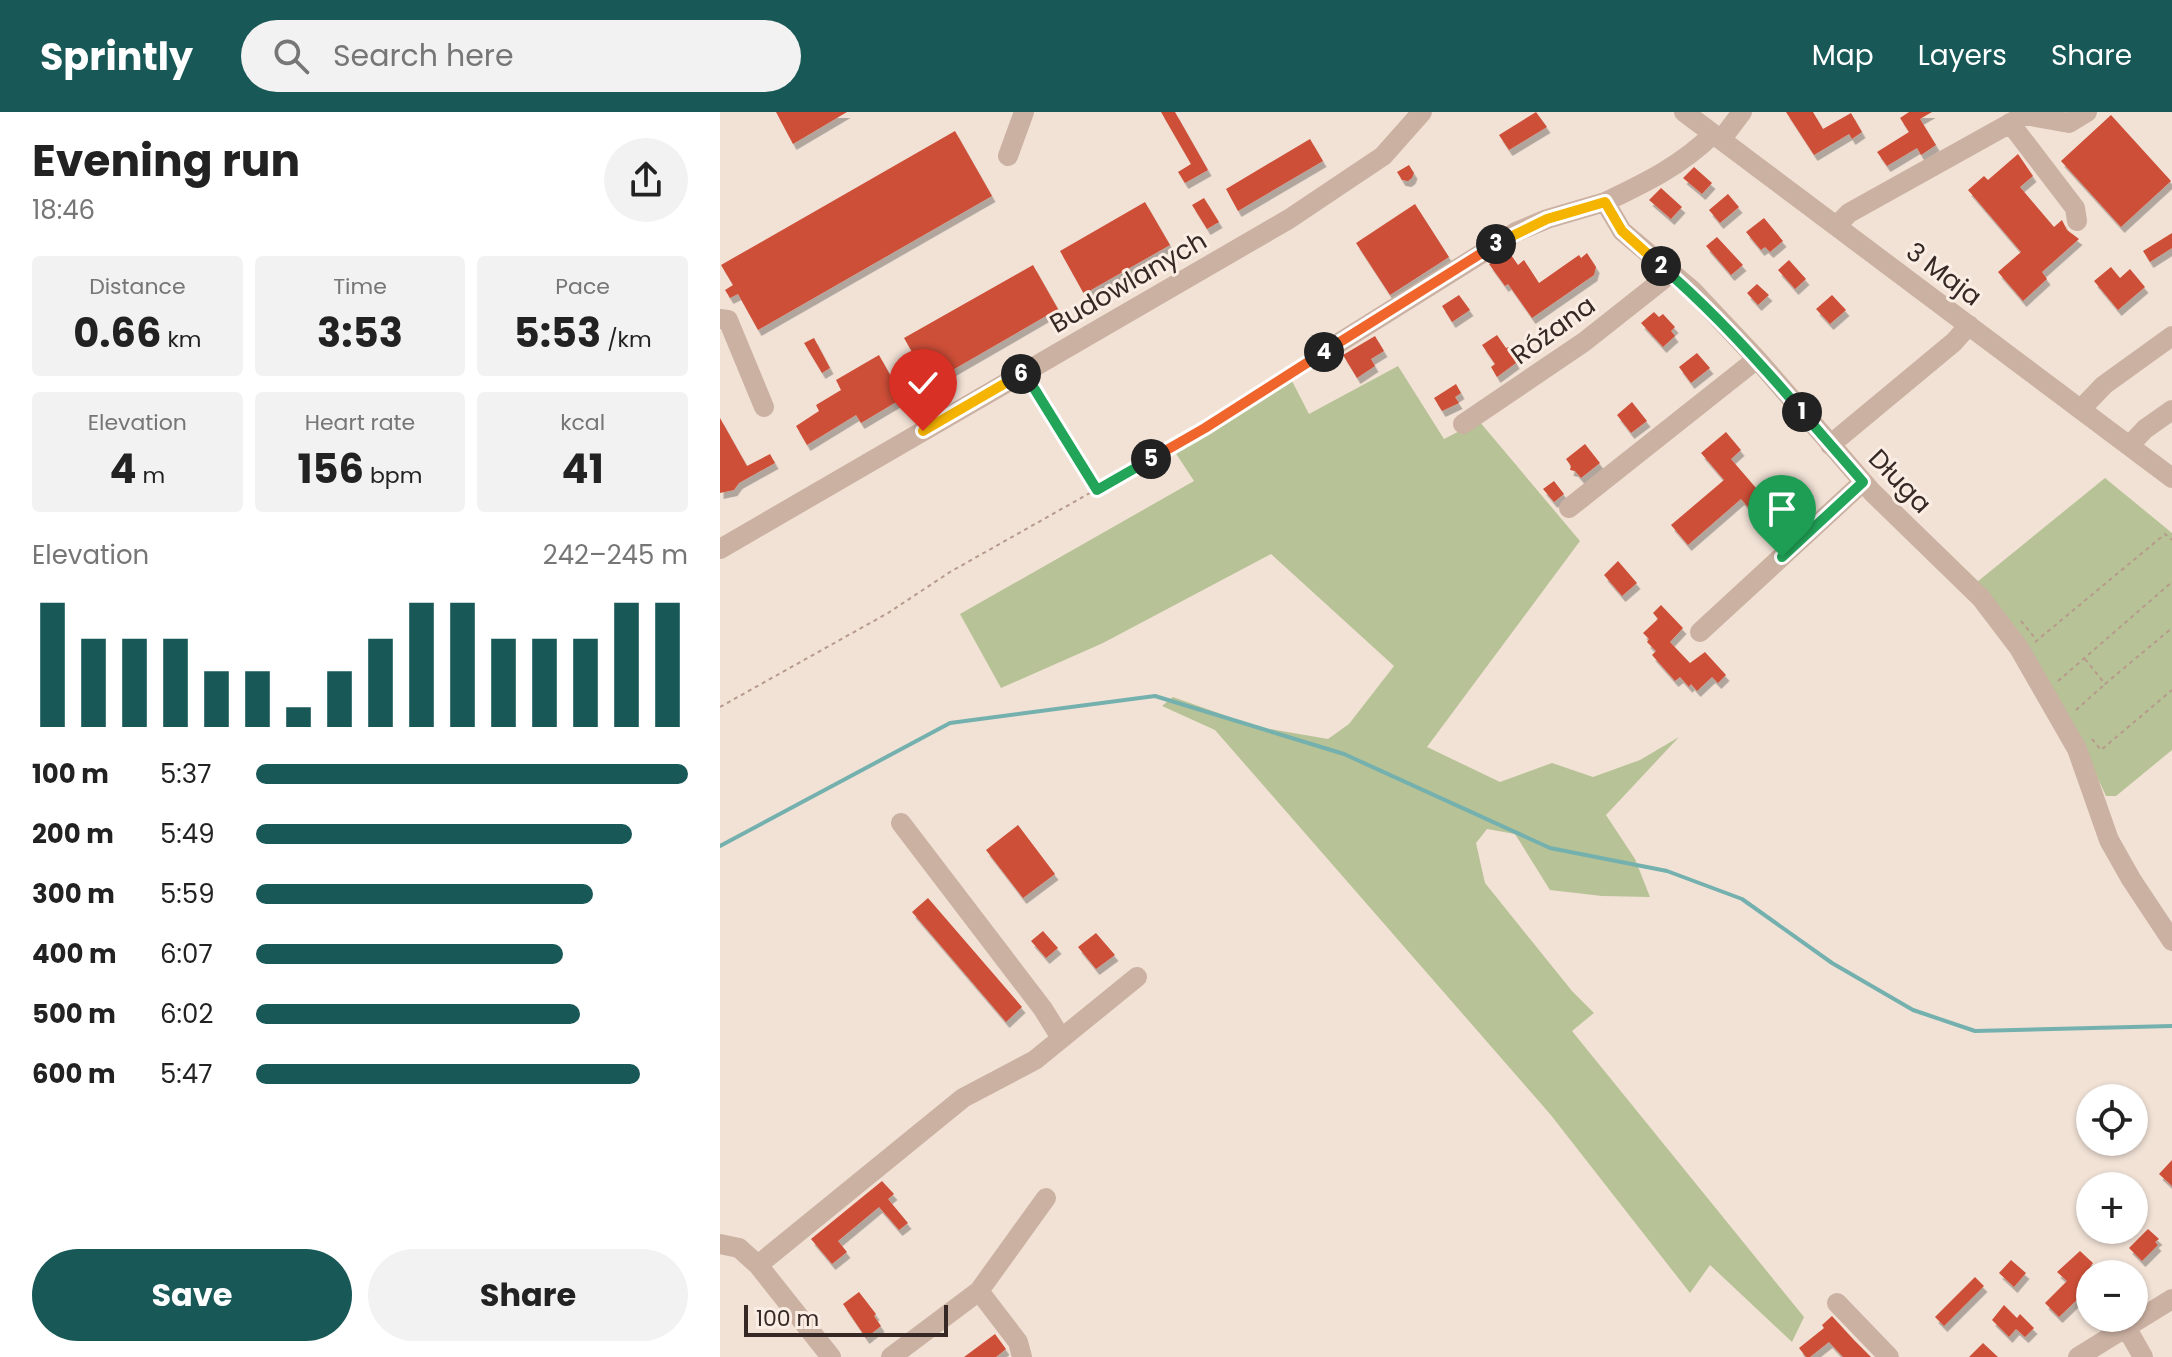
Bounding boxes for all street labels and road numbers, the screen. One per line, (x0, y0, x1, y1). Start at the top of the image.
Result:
street label: Budowlanych (1043, 222, 1213, 342)
street label: 3 Maja (1899, 234, 1989, 314)
street label: Różana (1504, 287, 1602, 373)
street label: Długa (1860, 441, 1940, 521)

